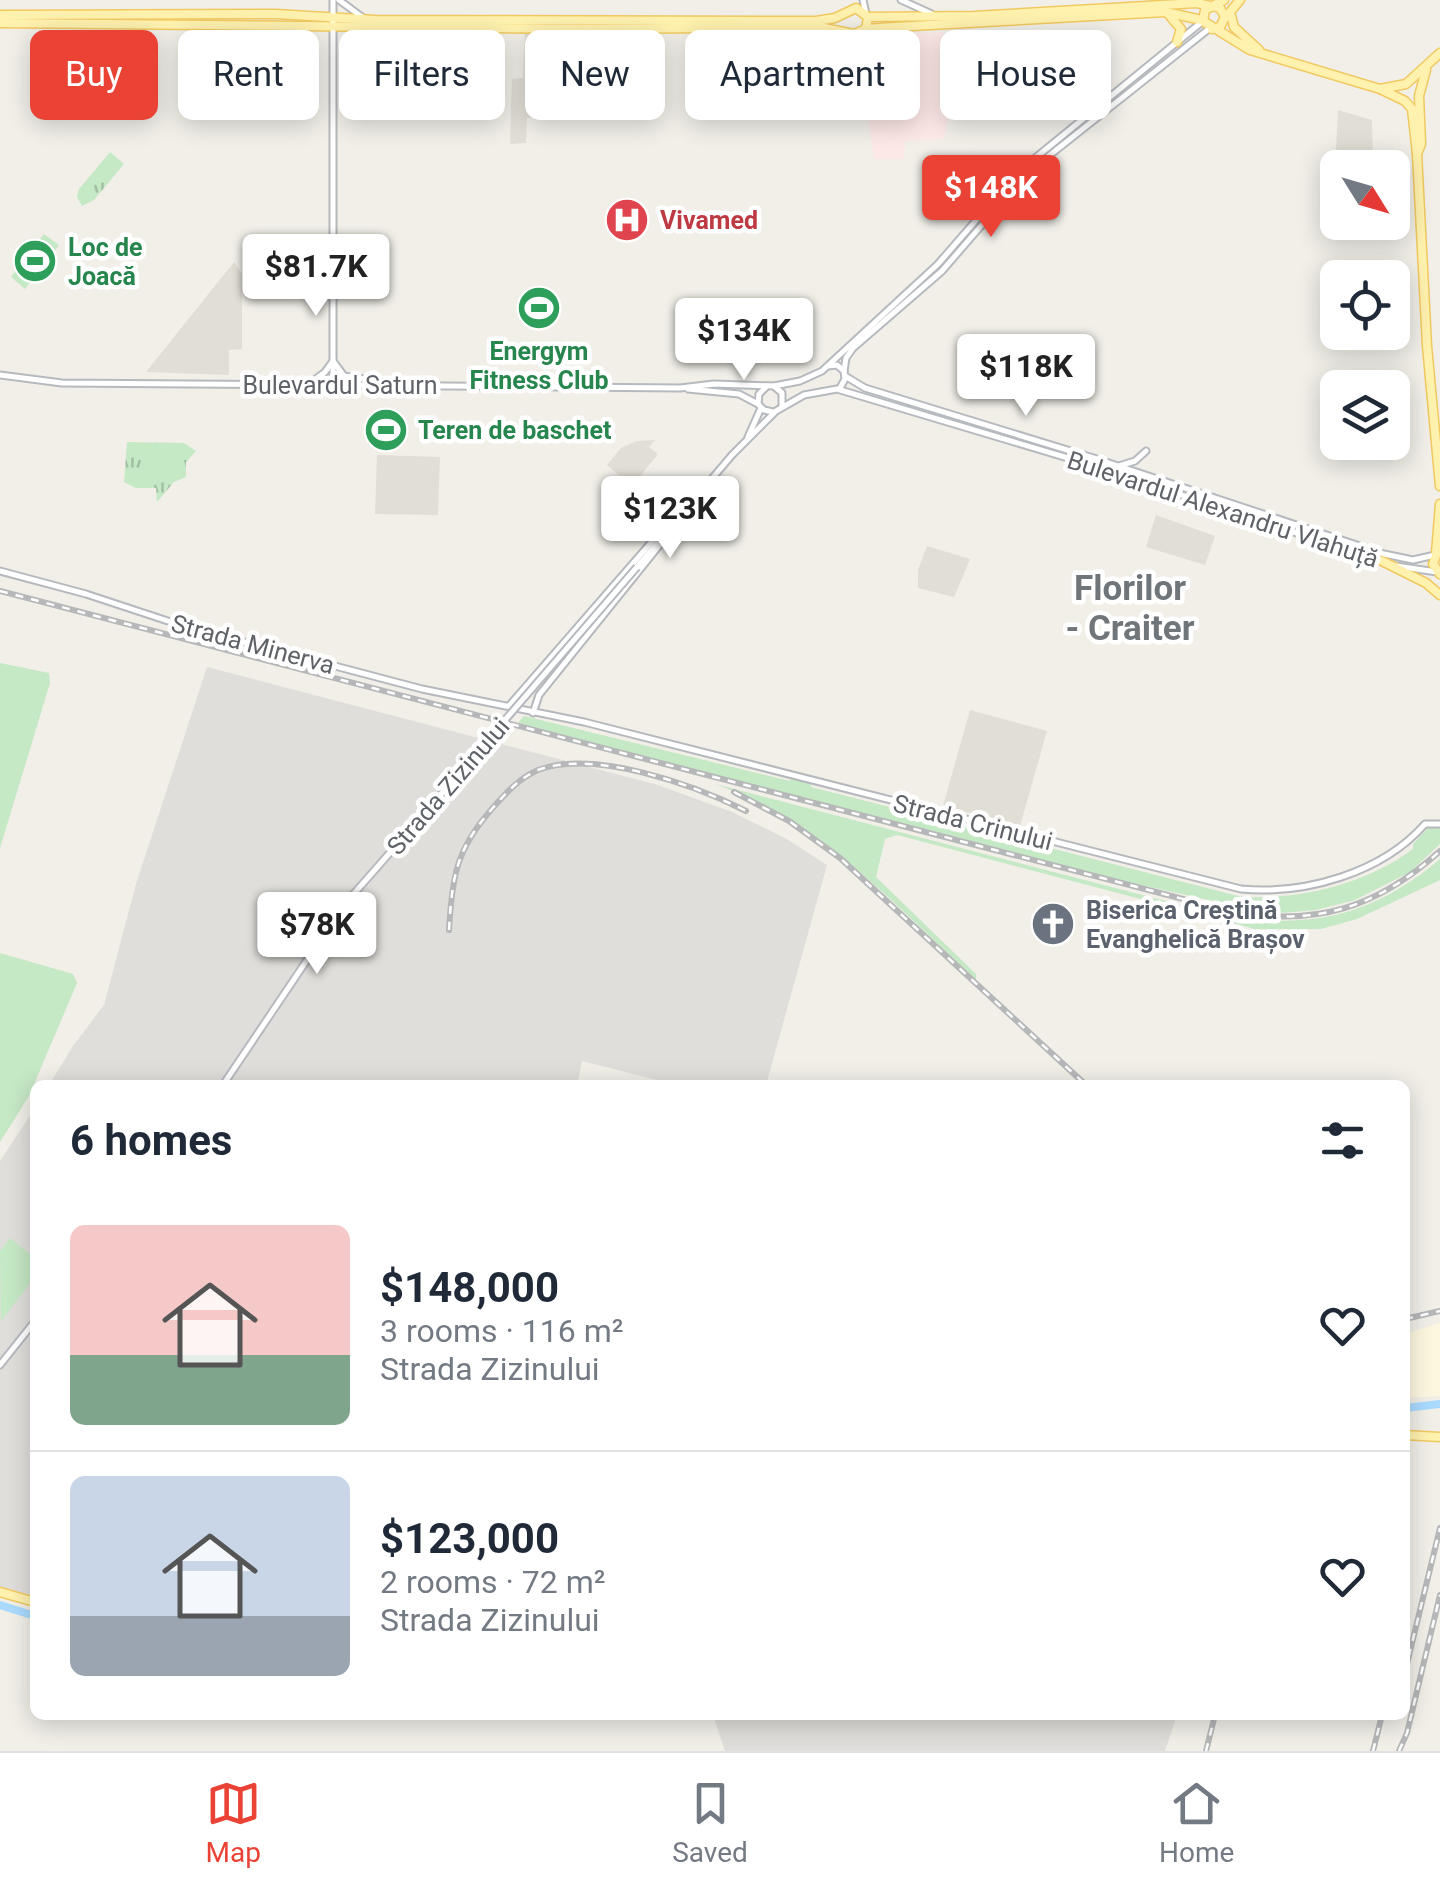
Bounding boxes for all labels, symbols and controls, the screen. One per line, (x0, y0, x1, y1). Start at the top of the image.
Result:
chip: Buy (30, 30, 158, 120)
chip: Rent (178, 30, 319, 120)
chip: Filters (339, 30, 505, 120)
chip: New (525, 30, 665, 120)
chip: Apartment (685, 30, 920, 120)
chip: House (940, 30, 1111, 120)
north arrow (1320, 150, 1410, 240)
map controls (1320, 150, 1410, 460)
pin: $148K (921, 155, 1061, 240)
text: $148K (944, 168, 1038, 206)
hospital icon: Vivamed (604, 197, 650, 243)
place label: Vivamed (660, 206, 758, 235)
place label: Loc de Joacă (68, 233, 142, 291)
pin: $81.7K (235, 234, 397, 319)
sports icon: Loc de Joacă (12, 238, 58, 284)
text: $81.7K (264, 247, 368, 285)
button: locate (1320, 260, 1410, 350)
sports icon: Energym Fitness Club (516, 285, 562, 331)
pin: $134K (674, 298, 814, 383)
text: $134K (697, 311, 791, 349)
pin: $118K (956, 334, 1096, 419)
place label: Energym Fitness Club (469, 337, 609, 395)
text: $118K (979, 347, 1073, 385)
button: layers (1320, 370, 1410, 460)
street label: Bulevardul Saturn (242, 371, 438, 400)
sports icon: Teren de baschet (363, 407, 409, 453)
place label: Teren de baschet (418, 416, 612, 445)
street label: Bulevardul Alexandru Vlahuță (1063, 445, 1382, 574)
pin: $123K (600, 476, 740, 561)
text: $123K (623, 489, 717, 527)
district label: Florilor - Craiter (1065, 568, 1195, 649)
street label: Strada Minerva (168, 609, 338, 680)
street label: Strada Zizinului (381, 712, 516, 861)
street label: Strada Crinului (890, 789, 1055, 856)
pin: $78K (258, 892, 376, 977)
place label: Biserica Creștină Evanghelică Brașov (1086, 896, 1305, 955)
church icon: Biserica Creștină Evanghelică Brașov (1030, 901, 1076, 947)
text: $78K (279, 905, 355, 943)
icon: filters (1315, 1113, 1370, 1168)
text: 6 homes (70, 1116, 232, 1165)
text: $148,000 (380, 1263, 559, 1312)
icon: home (150, 1265, 270, 1385)
icon: heart (1315, 1298, 1370, 1353)
text: 3 rooms · 116 m² (380, 1312, 623, 1350)
text: Strada Zizinului (380, 1350, 600, 1388)
text: $123,000 (380, 1514, 559, 1563)
icon: home (150, 1516, 270, 1636)
icon: heart (1315, 1549, 1370, 1604)
text: 2 rooms · 72 m² (380, 1563, 605, 1601)
text: Strada Zizinului (380, 1601, 600, 1639)
tab: Map (206, 1776, 261, 1869)
tab: Saved (672, 1776, 748, 1869)
tab: Home (1159, 1776, 1234, 1869)

